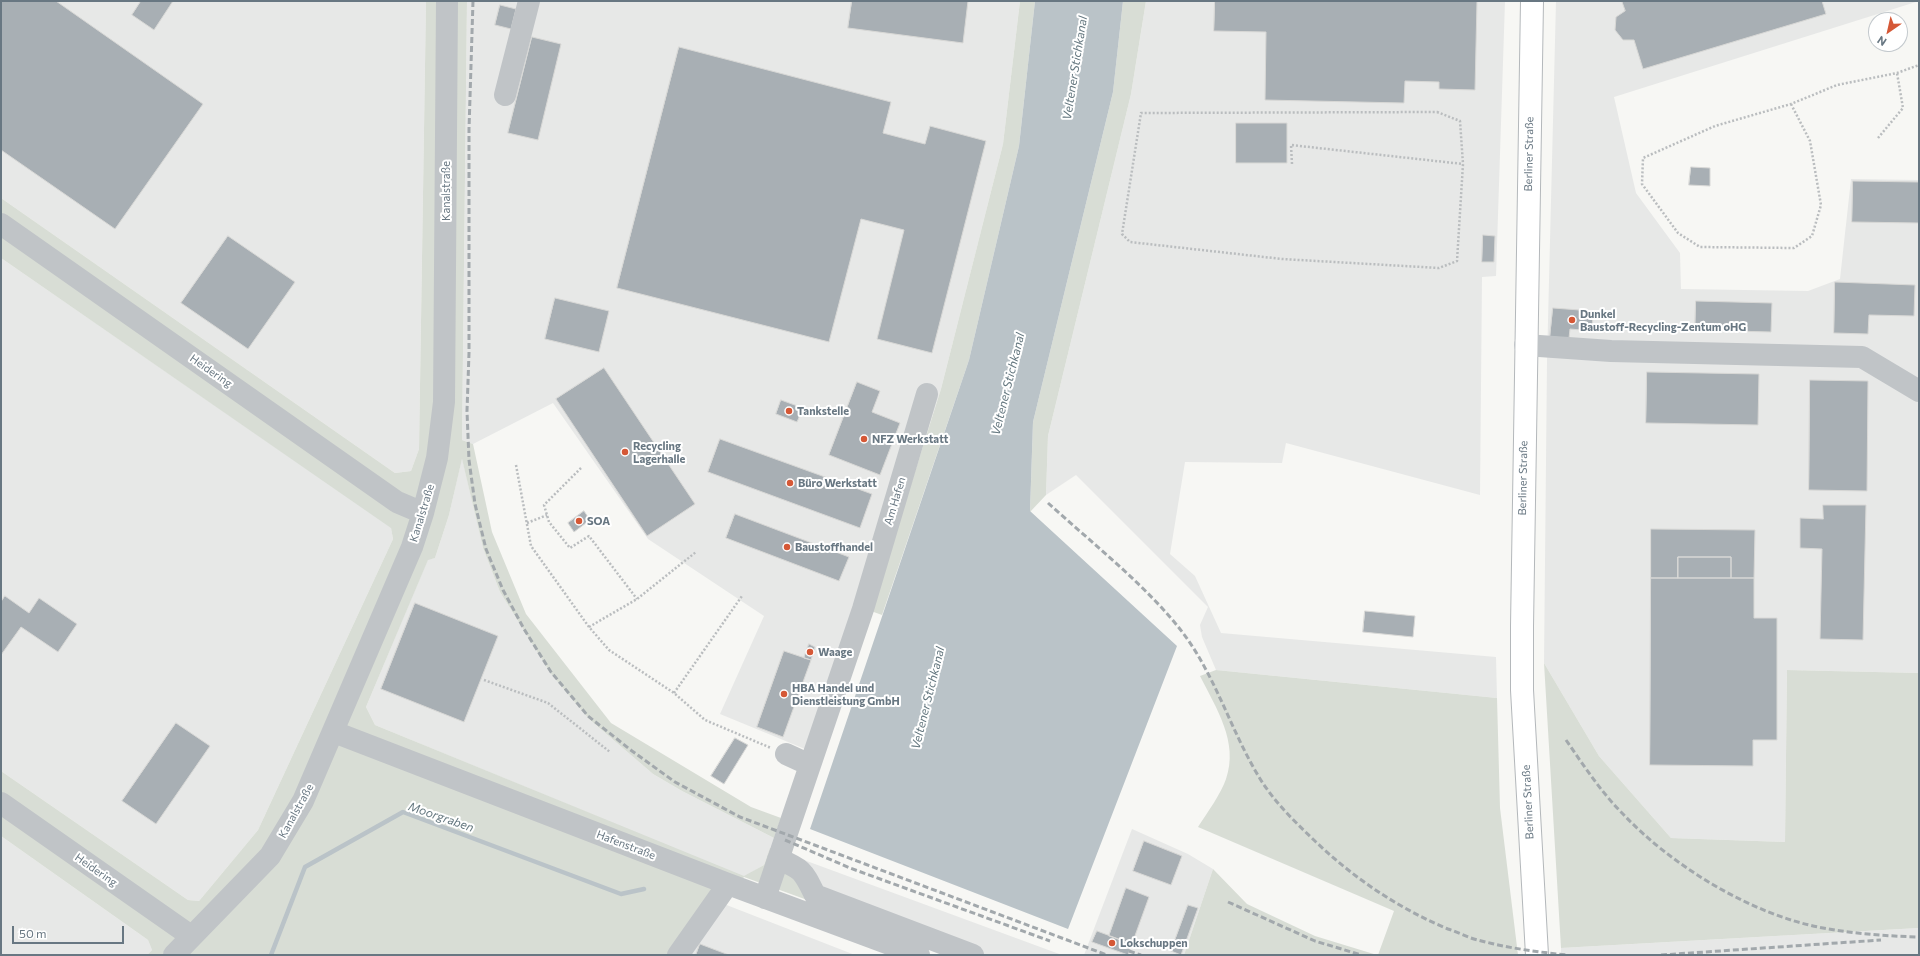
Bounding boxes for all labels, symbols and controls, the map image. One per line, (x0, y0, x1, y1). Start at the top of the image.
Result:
north arrow (1868, 12, 1908, 52)
water label: Veltener Stichkanal (1060, 15, 1090, 121)
text: N (1875, 34, 1889, 49)
street label: Berliner Straße (1522, 116, 1536, 192)
street label: Kanalstraße (439, 161, 453, 221)
place label: Dunkel Baustoff-Recycling-Zentum oHG (1580, 307, 1746, 333)
marker: Dunkel Baustoff-Recycling-Zentum oHG (1567, 315, 1577, 325)
water label: Veltener Stichkanal (988, 331, 1028, 437)
street label: Heidering (187, 352, 235, 390)
place label: Tankstelle (797, 404, 849, 418)
marker: Tankstelle (784, 406, 794, 416)
place label: NFZ Werkstatt (872, 432, 948, 446)
marker: NFZ Werkstatt (859, 434, 869, 444)
place label: Recycling Lagerhalle (633, 439, 685, 465)
street label: Berliner Straße (1516, 440, 1530, 516)
marker: Recycling Lagerhalle (620, 447, 630, 457)
street label: Am Hafen (881, 475, 909, 527)
place label: Büro Werkstatt (798, 476, 877, 490)
marker: Büro Werkstatt (785, 478, 795, 488)
street label: Kanalstraße (407, 482, 437, 544)
place label: SOA (587, 514, 610, 528)
marker: SOA (574, 516, 584, 526)
place label: Baustoffhandel (795, 540, 873, 554)
marker: Baustoffhandel (782, 542, 792, 552)
place label: Waage (818, 645, 852, 659)
water label: Veltener Stichkanal (908, 645, 948, 751)
marker: Waage (805, 647, 815, 657)
place label: HBA Handel und Dienstleistung GmbH (792, 681, 900, 707)
marker: HBA Handel und Dienstleistung GmbH (779, 689, 789, 699)
street label: Berliner Straße (1519, 764, 1537, 840)
street label: Kanalstraße (276, 782, 316, 840)
water label: Moorgraben (406, 799, 476, 835)
street label: Hafenstraße (595, 828, 657, 862)
street label: Heidering (72, 851, 120, 889)
scale bar (14, 918, 126, 944)
text: 50 m (19, 926, 47, 940)
place label: Lokschuppen (1120, 936, 1188, 950)
marker: Lokschuppen (1107, 938, 1117, 948)

